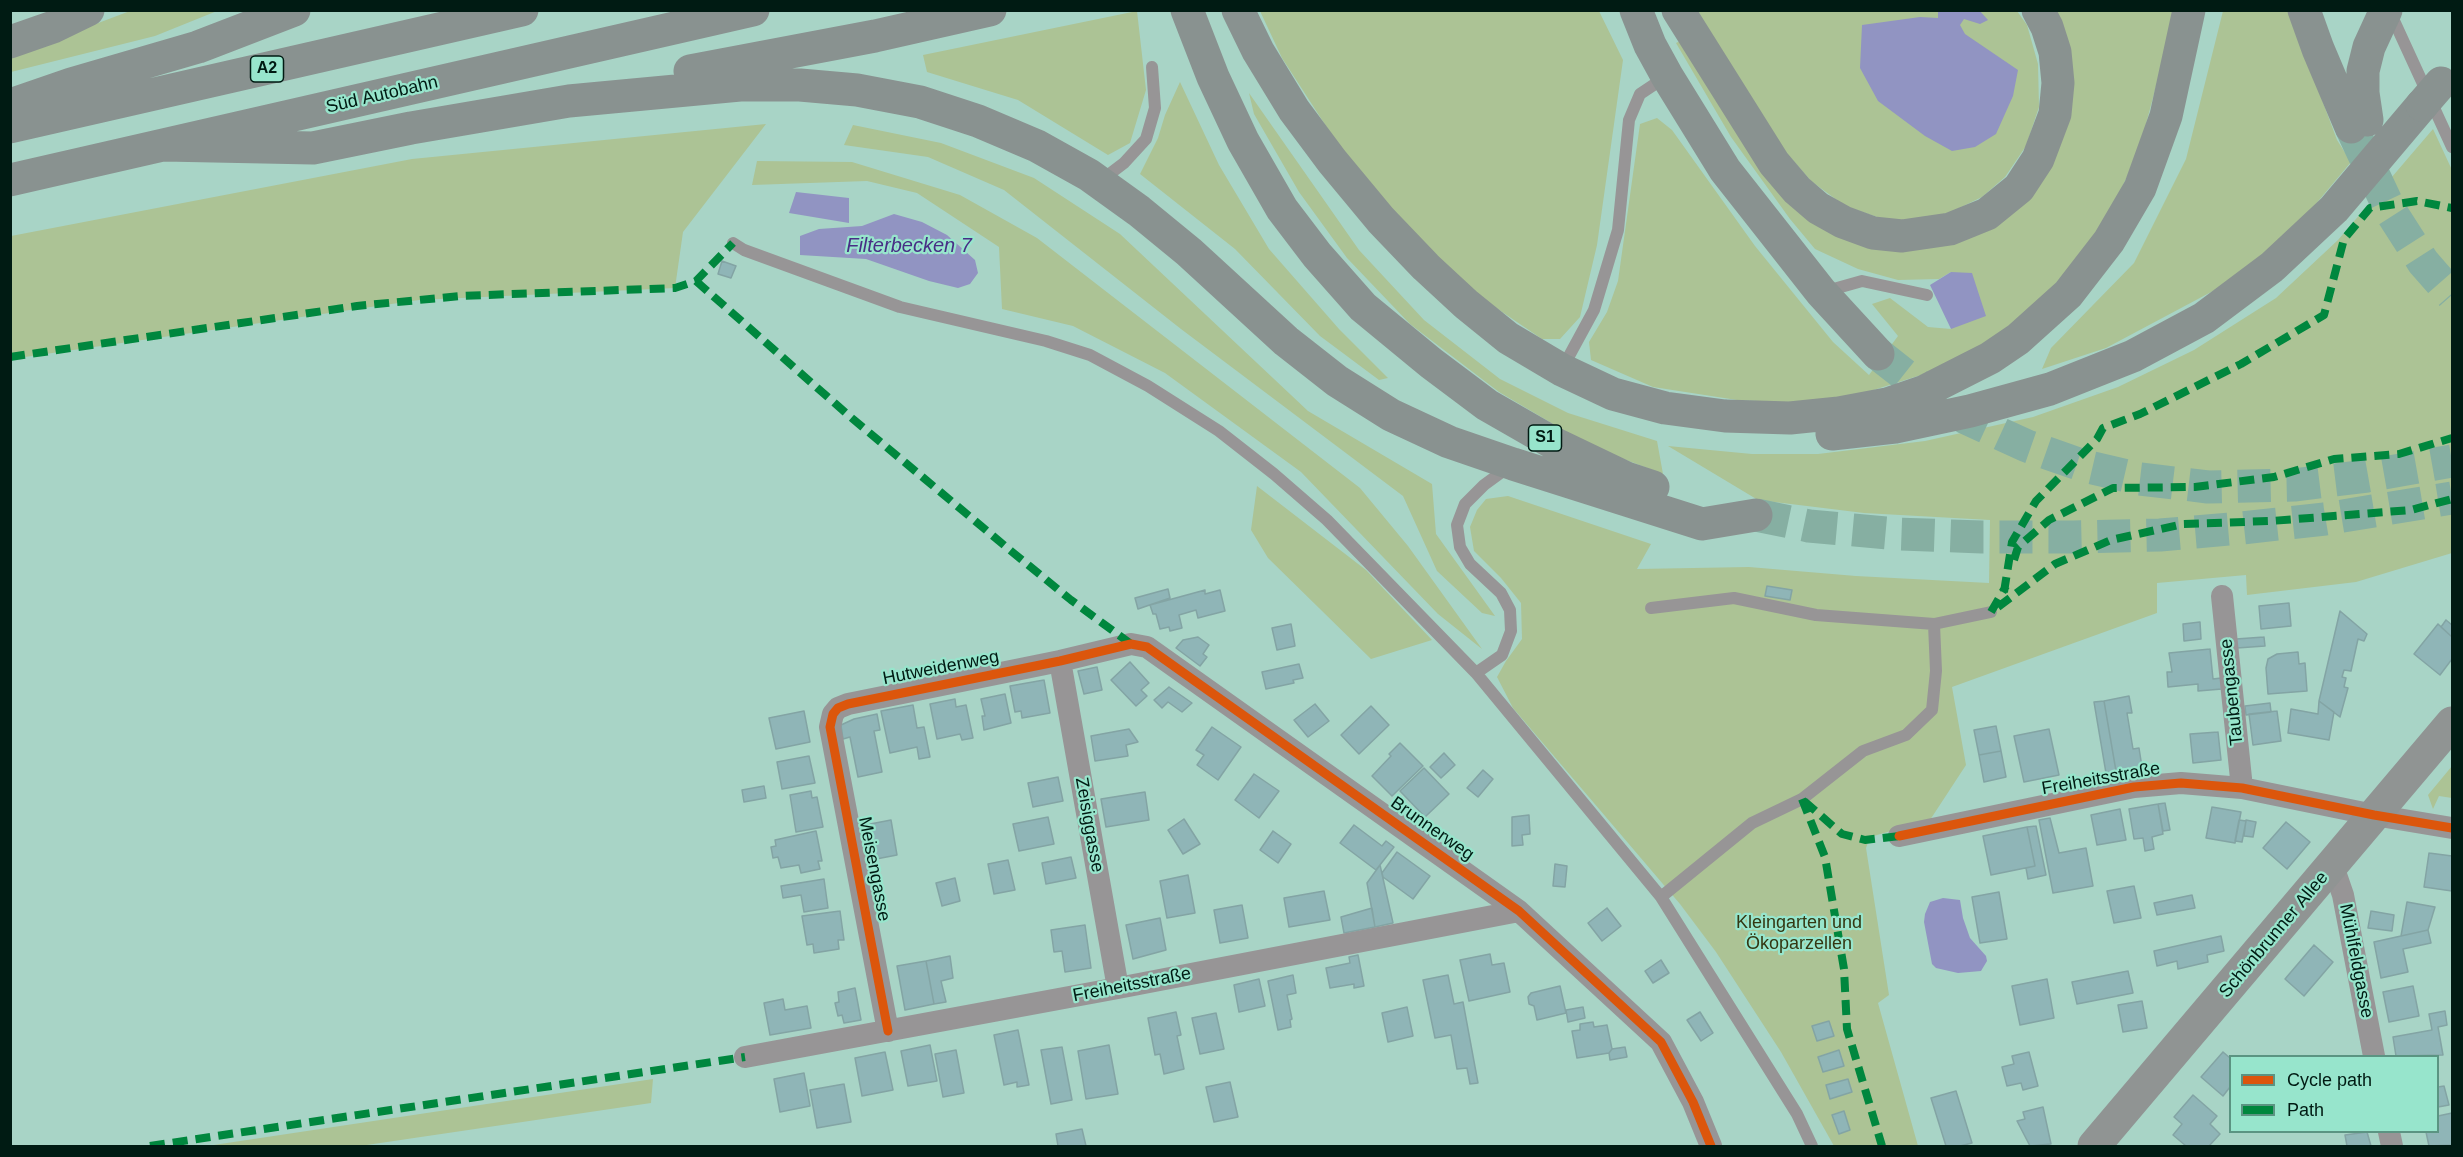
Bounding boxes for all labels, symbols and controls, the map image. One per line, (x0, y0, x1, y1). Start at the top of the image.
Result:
road number: A2 (250, 56, 284, 82)
street label: Süd Autobahn (324, 72, 440, 118)
water label: Filterbecken 7 (846, 234, 972, 258)
road number: S1 (1528, 425, 1562, 451)
street label: Taubengasse (2216, 638, 2248, 746)
street label: Hutweidenweg (881, 646, 1001, 690)
street label: Freiheitsstraße (2040, 758, 2162, 800)
street label: Zeisiggasse (1070, 776, 1108, 874)
street label: Brunnerweg (1386, 792, 1478, 866)
street label: Meisengasse (853, 815, 895, 923)
street label: Schönbrunner Allee (2215, 867, 2333, 1003)
street label: Mühlfeldgasse (2334, 902, 2378, 1020)
park label: Kleingarten und Ökoparzellen (1736, 912, 1862, 954)
street label: Freiheitsstraße (1071, 963, 1193, 1007)
legend (2229, 1055, 2439, 1133)
text: Cycle path (2287, 1070, 2372, 1090)
text: Path (2287, 1100, 2324, 1120)

